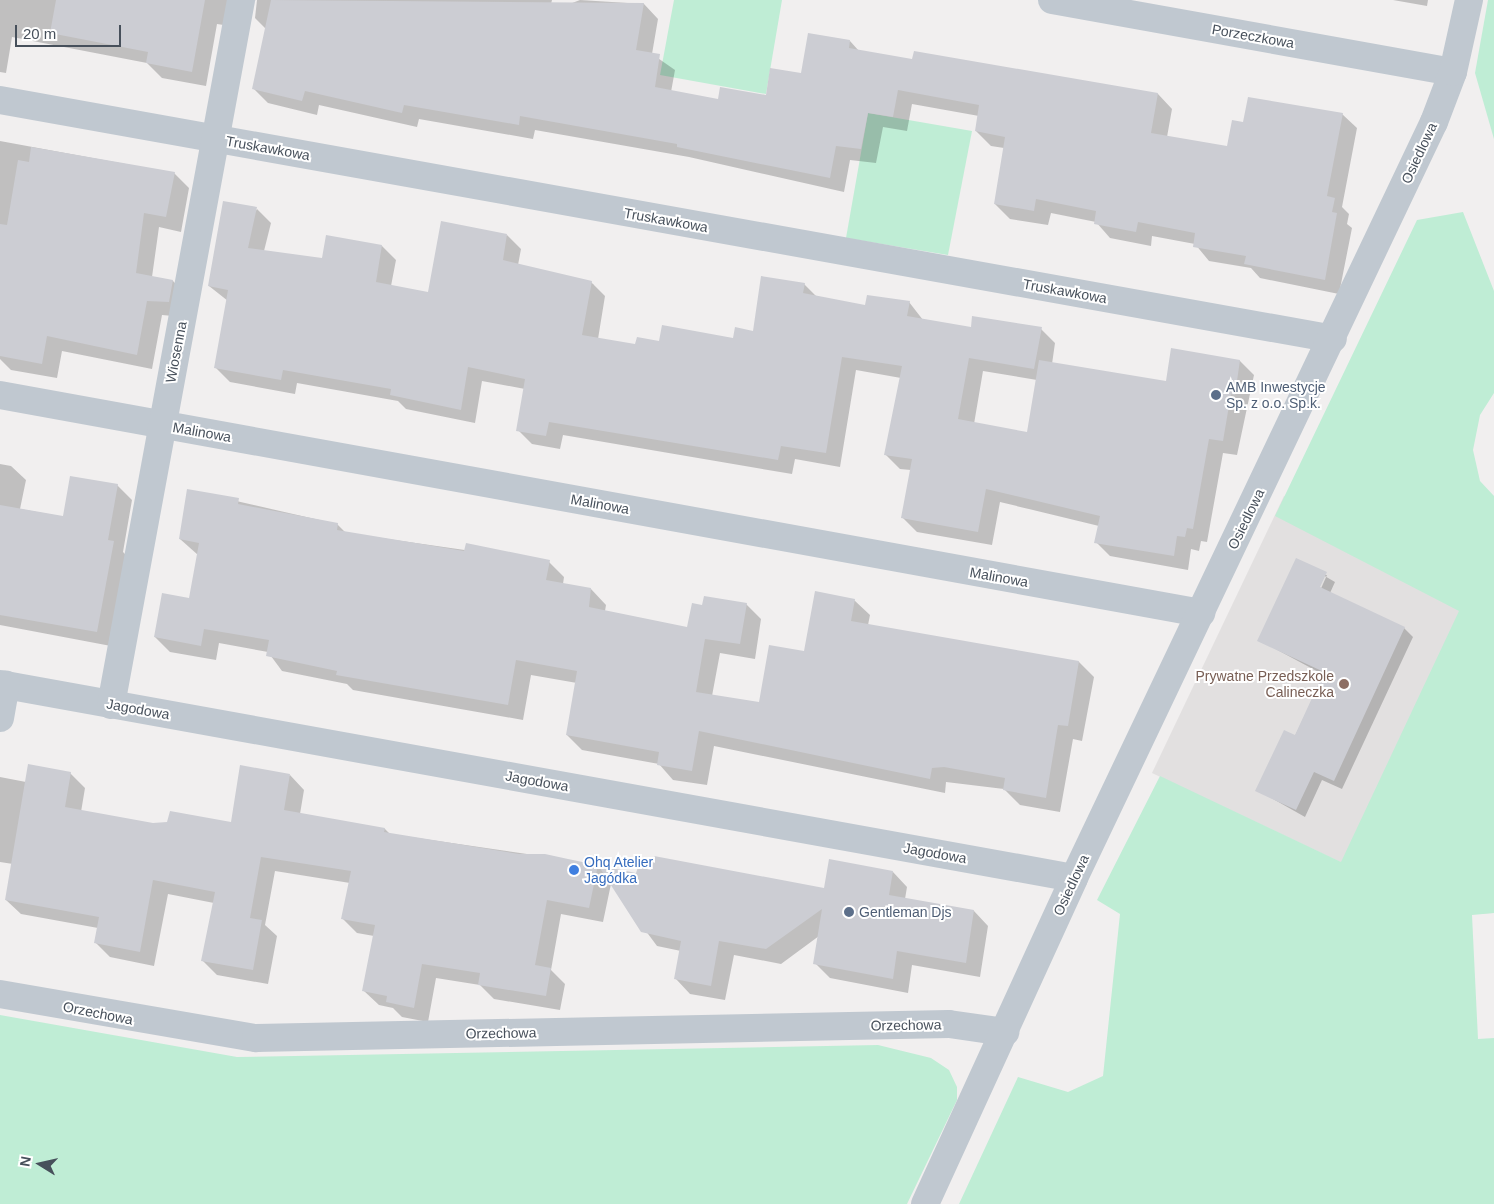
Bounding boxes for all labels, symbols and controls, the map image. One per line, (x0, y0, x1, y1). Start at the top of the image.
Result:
scale bar (18, 15, 124, 47)
street label: Porzeczkowa (1211, 20, 1295, 52)
text: 20 m (23, 25, 56, 42)
street label: Osiedlowa (1398, 120, 1440, 186)
street label: Truskawkowa (225, 132, 311, 164)
street label: Truskawkowa (623, 204, 709, 236)
street label: Truskawkowa (1022, 275, 1108, 307)
street label: Wiosenna (162, 320, 190, 384)
place label: AMB Inwestycje Sp. z o.o. Sp.k. (1226, 379, 1326, 412)
marker: AMB Inwestycje Sp. z o.o. Sp.k. (1210, 389, 1222, 401)
street label: Malinowa (171, 419, 233, 445)
street label: Osiedlowa (1224, 486, 1268, 552)
street label: Malinowa (569, 491, 631, 517)
street label: Malinowa (968, 564, 1030, 590)
place label: Prywatne Przedszkole Calineczka (1195, 668, 1334, 700)
marker: Prywatne Przedszkole Calineczka (1338, 678, 1350, 690)
street label: Jagodowa (105, 695, 171, 723)
street label: Jagodowa (504, 767, 570, 795)
street label: Jagodowa (902, 839, 968, 867)
street label: Osiedlowa (1050, 852, 1092, 918)
place label: Ohq Atelier Jagódka (584, 854, 654, 886)
marker: Ohq Atelier Jagódka (568, 864, 580, 876)
place label: Gentleman Djs (859, 904, 952, 920)
marker: Gentleman Djs (843, 906, 855, 918)
street label: Orzechowa (62, 998, 134, 1028)
street label: Orzechowa (870, 1016, 942, 1034)
street label: Orzechowa (465, 1024, 537, 1042)
north arrow (15, 1139, 65, 1189)
text: N (16, 1155, 34, 1168)

